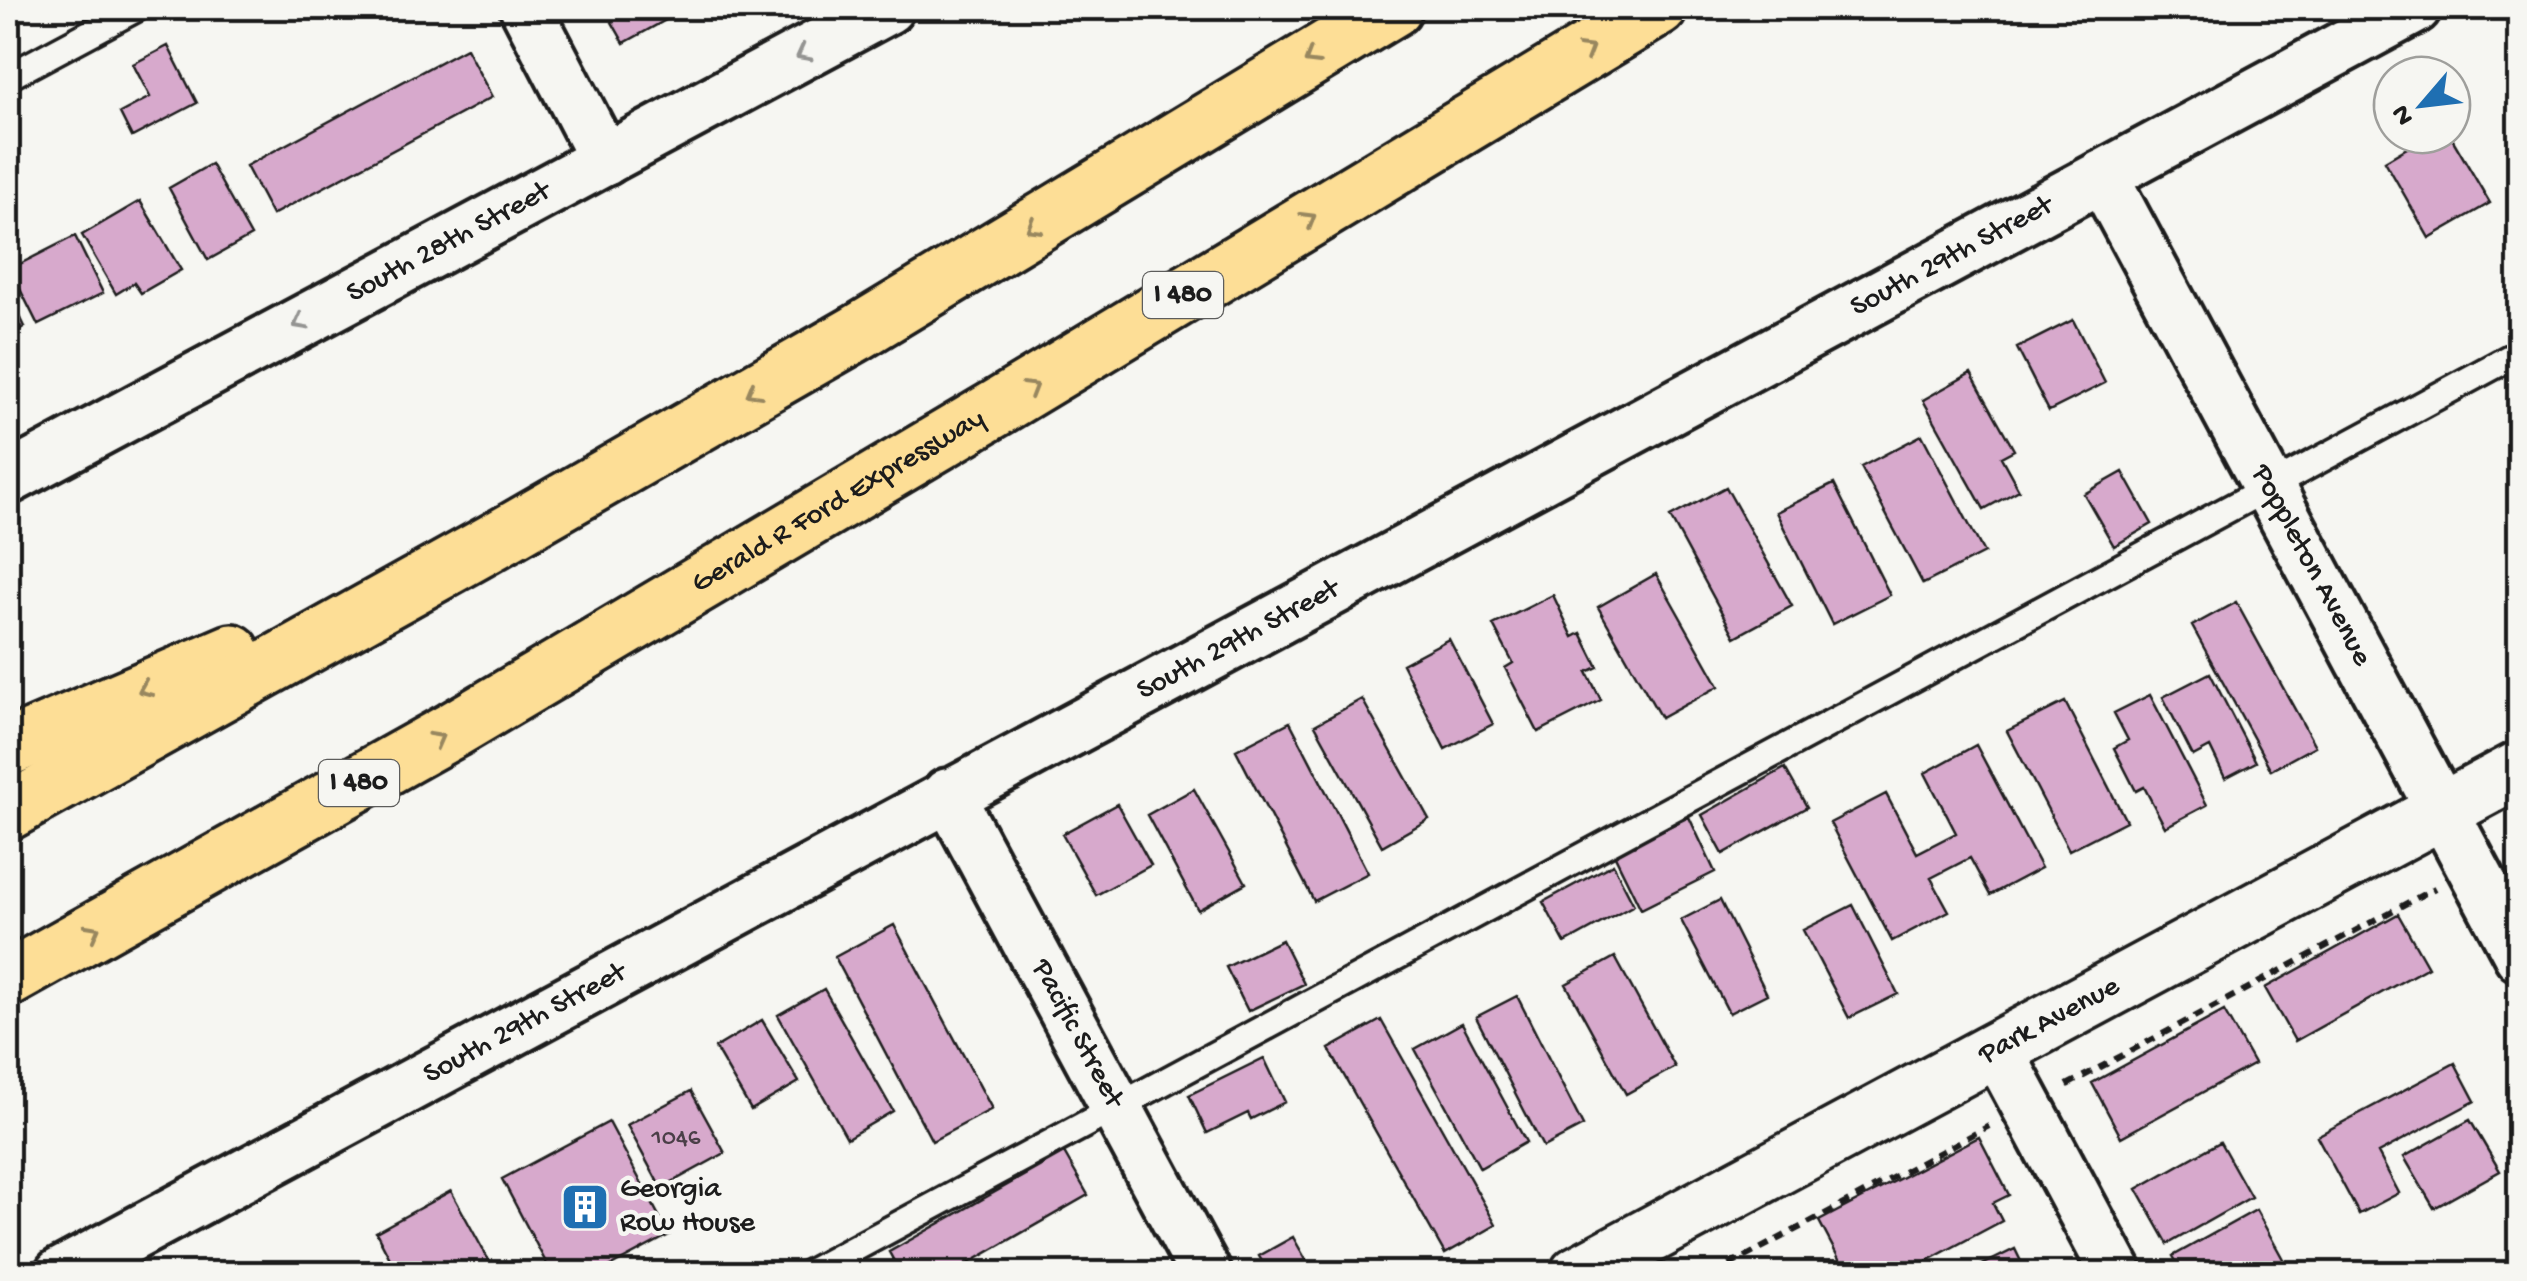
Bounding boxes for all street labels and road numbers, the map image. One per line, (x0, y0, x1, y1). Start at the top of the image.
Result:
street label: South 28th Street (341, 173, 559, 312)
street label: South 29th Street (1845, 187, 2061, 325)
road number: I 480 (1143, 272, 1223, 318)
street label: Gerald R Ford Expressway (686, 401, 991, 602)
street label: Poppleton Avenue (2242, 458, 2379, 673)
street label: South 29th Street (1131, 571, 1348, 709)
road number: I 480 (319, 760, 399, 806)
street label: Pacific Street (1022, 953, 1132, 1116)
street label: South 29th Street (418, 954, 635, 1093)
street label: Park Avenue (1972, 969, 2126, 1074)

